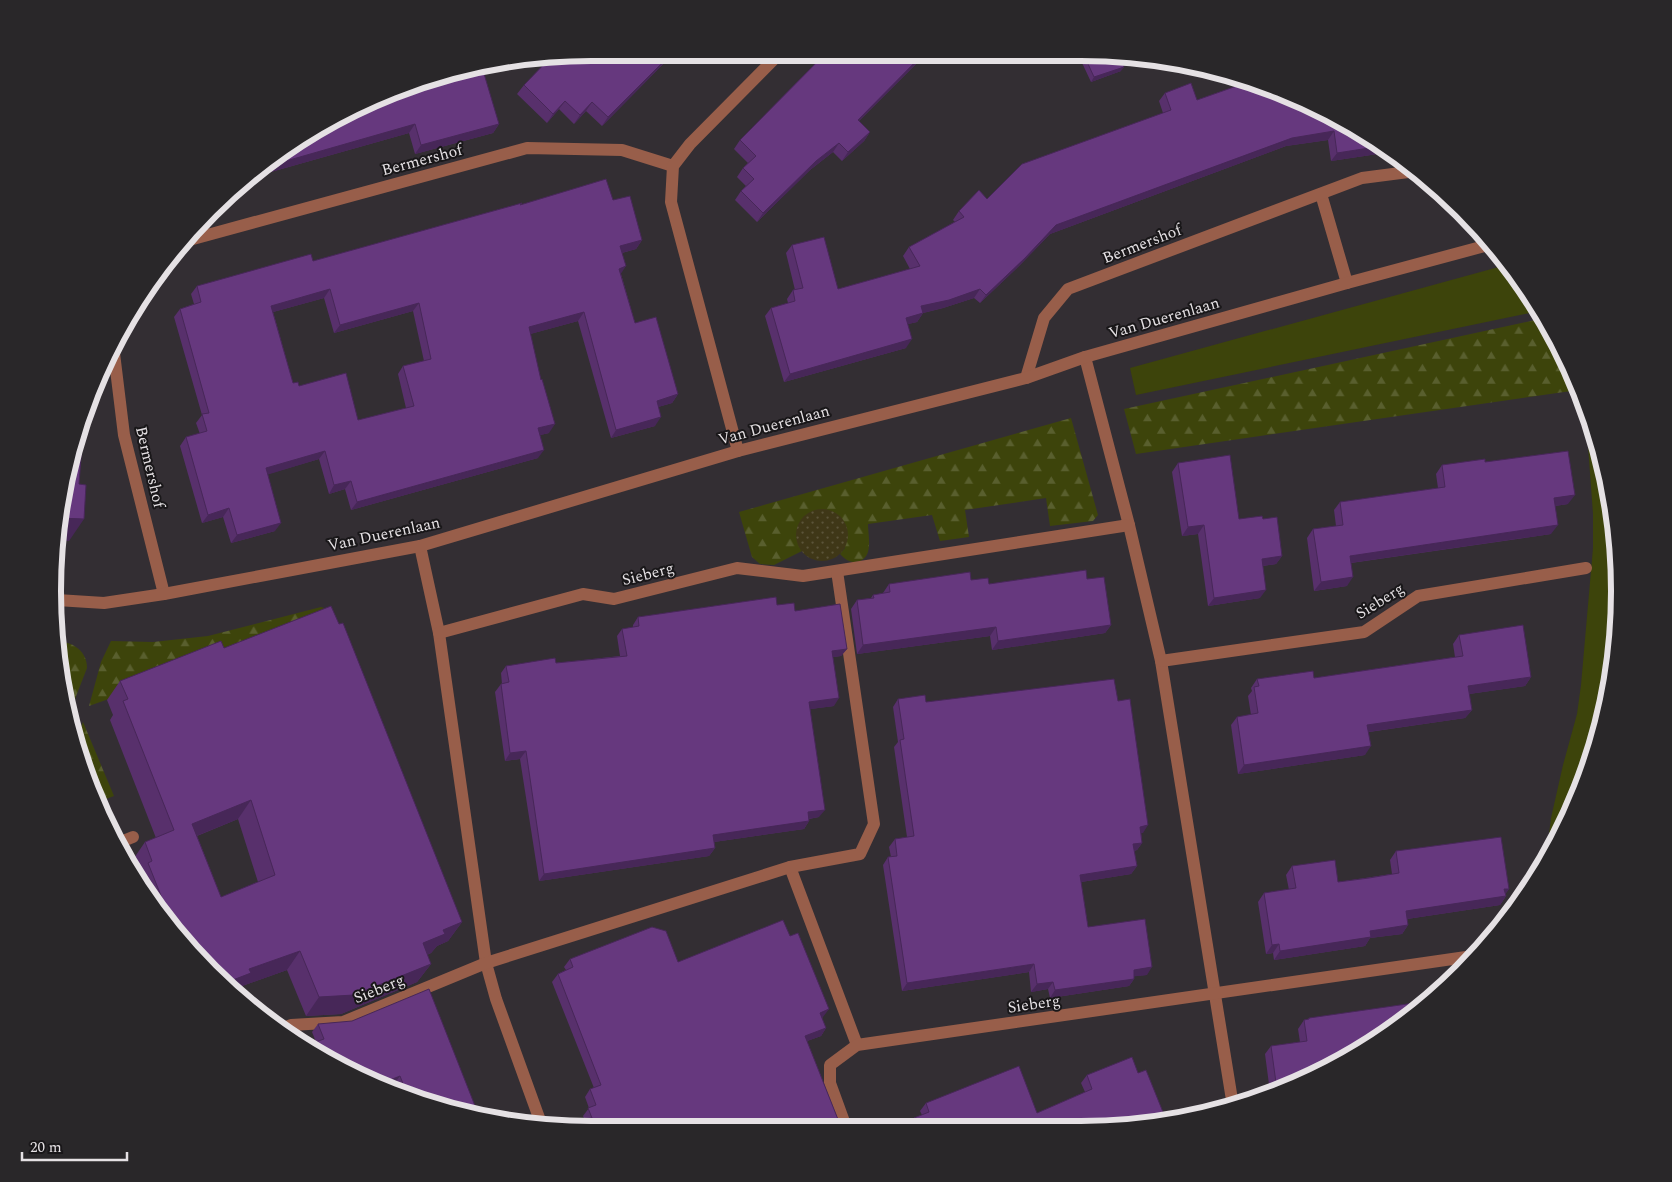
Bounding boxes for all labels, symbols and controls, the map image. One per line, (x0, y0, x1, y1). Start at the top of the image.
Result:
street label: Bermershof (379, 137, 467, 182)
street label: Bermershof (1099, 217, 1186, 270)
street label: Van Duerenlaan (1106, 291, 1222, 345)
street label: Van Duerenlaan (716, 399, 832, 451)
street label: Bermershof (129, 424, 171, 512)
street label: Van Duerenlaan (326, 510, 442, 558)
street label: Sieberg (619, 556, 677, 592)
street label: Sieberg (1351, 577, 1409, 625)
street label: Sieberg (350, 968, 408, 1010)
street label: Sieberg (1006, 988, 1062, 1020)
scale bar (22, 1130, 128, 1162)
text: 20 m (30, 1136, 62, 1159)

